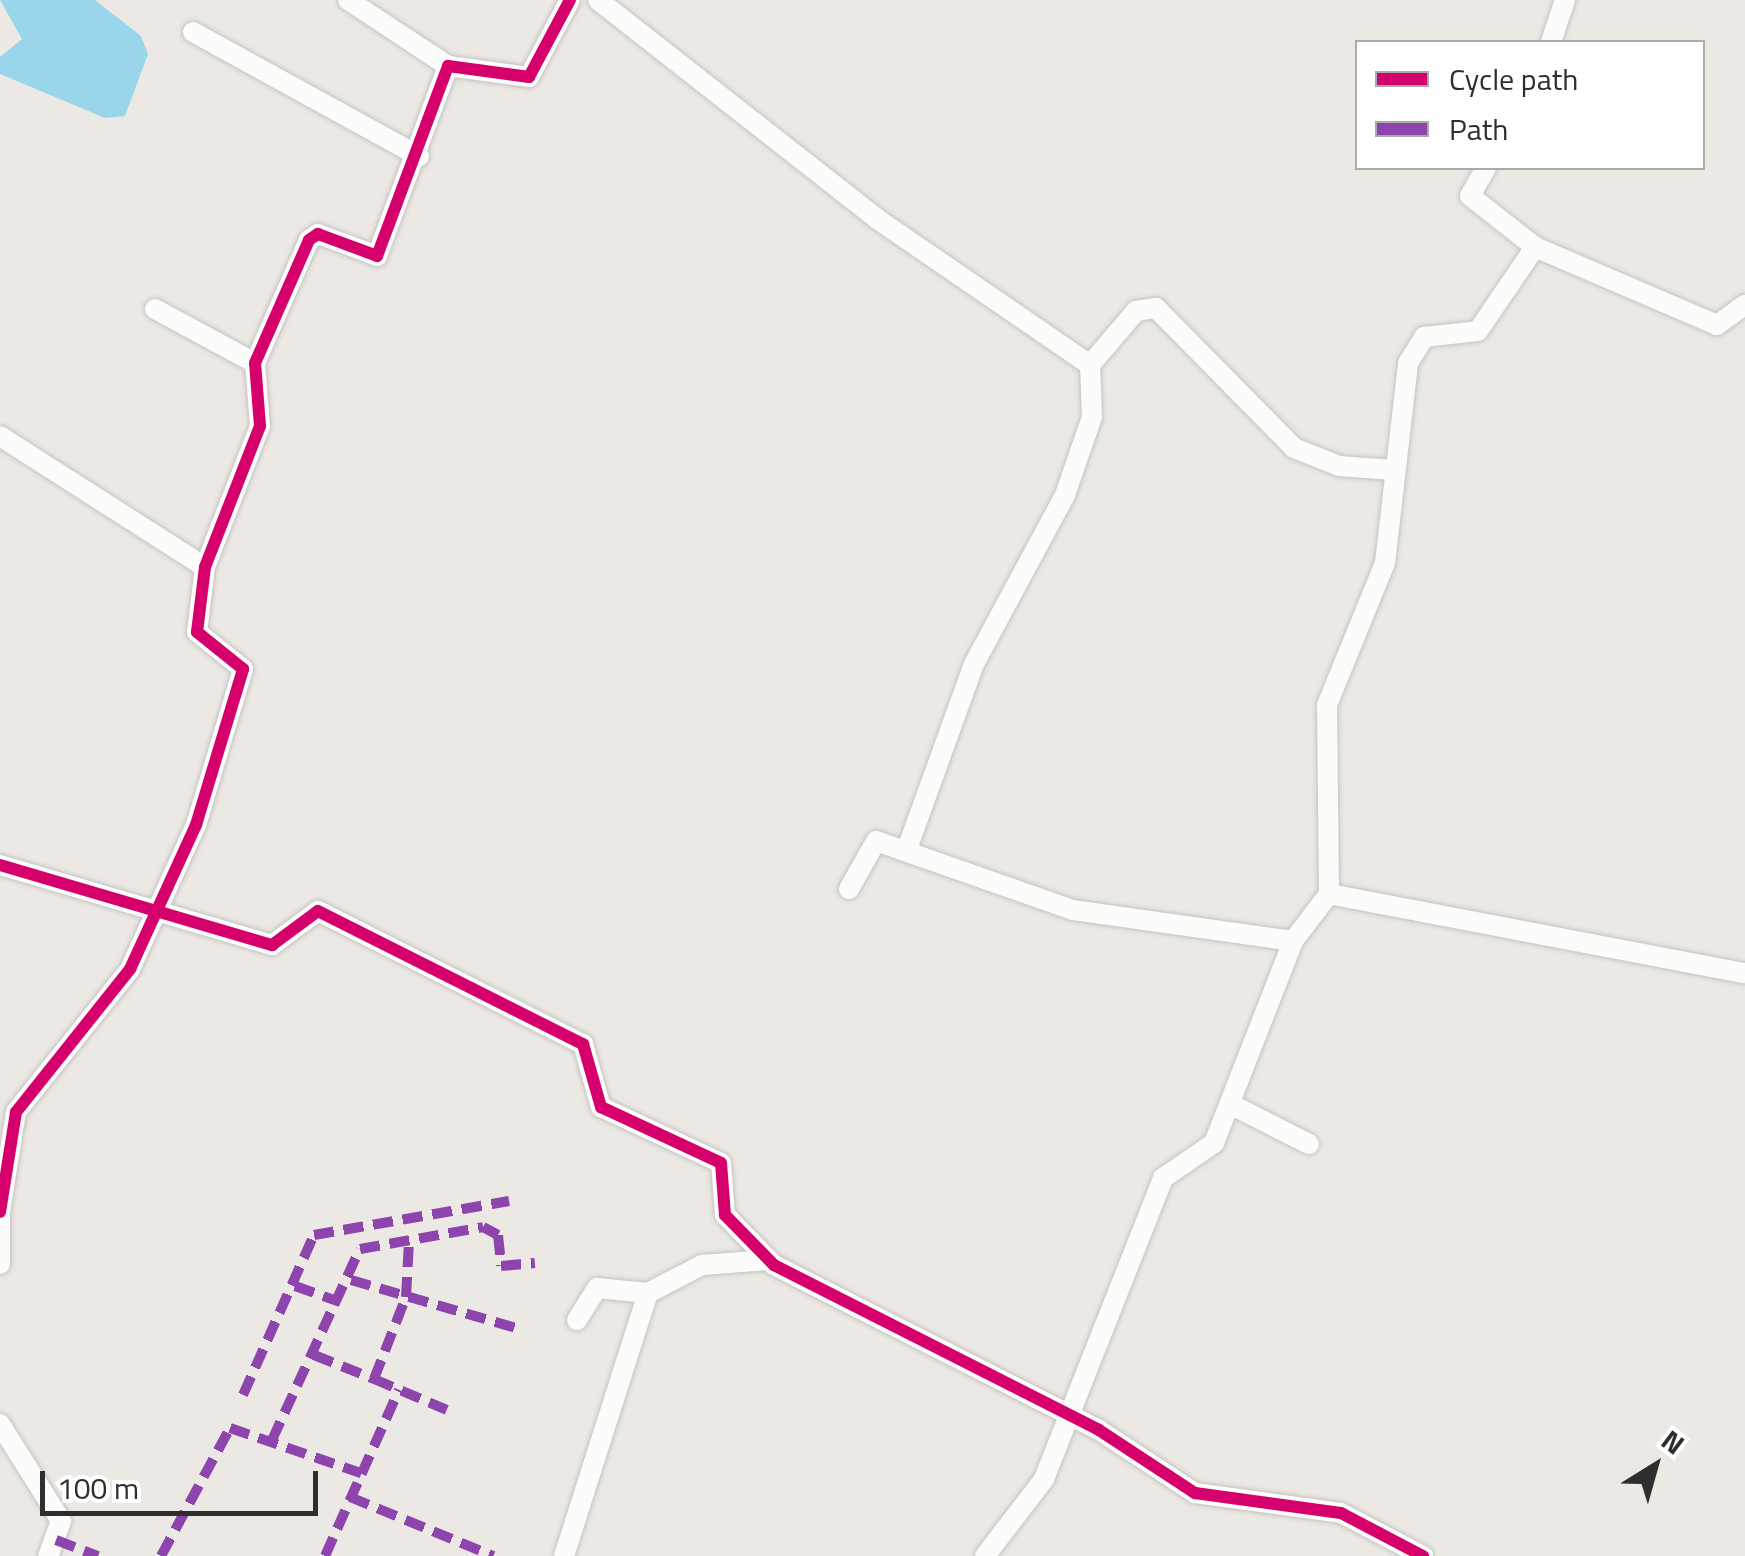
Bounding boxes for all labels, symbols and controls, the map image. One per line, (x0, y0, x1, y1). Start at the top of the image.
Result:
legend (1355, 40, 1705, 170)
text: Cycle path (1449, 56, 1578, 102)
text: Path (1449, 106, 1508, 152)
north arrow (1605, 1416, 1705, 1516)
text: N (1653, 1419, 1694, 1465)
scale bar (45, 1451, 322, 1513)
text: 100 m (57, 1465, 139, 1511)

